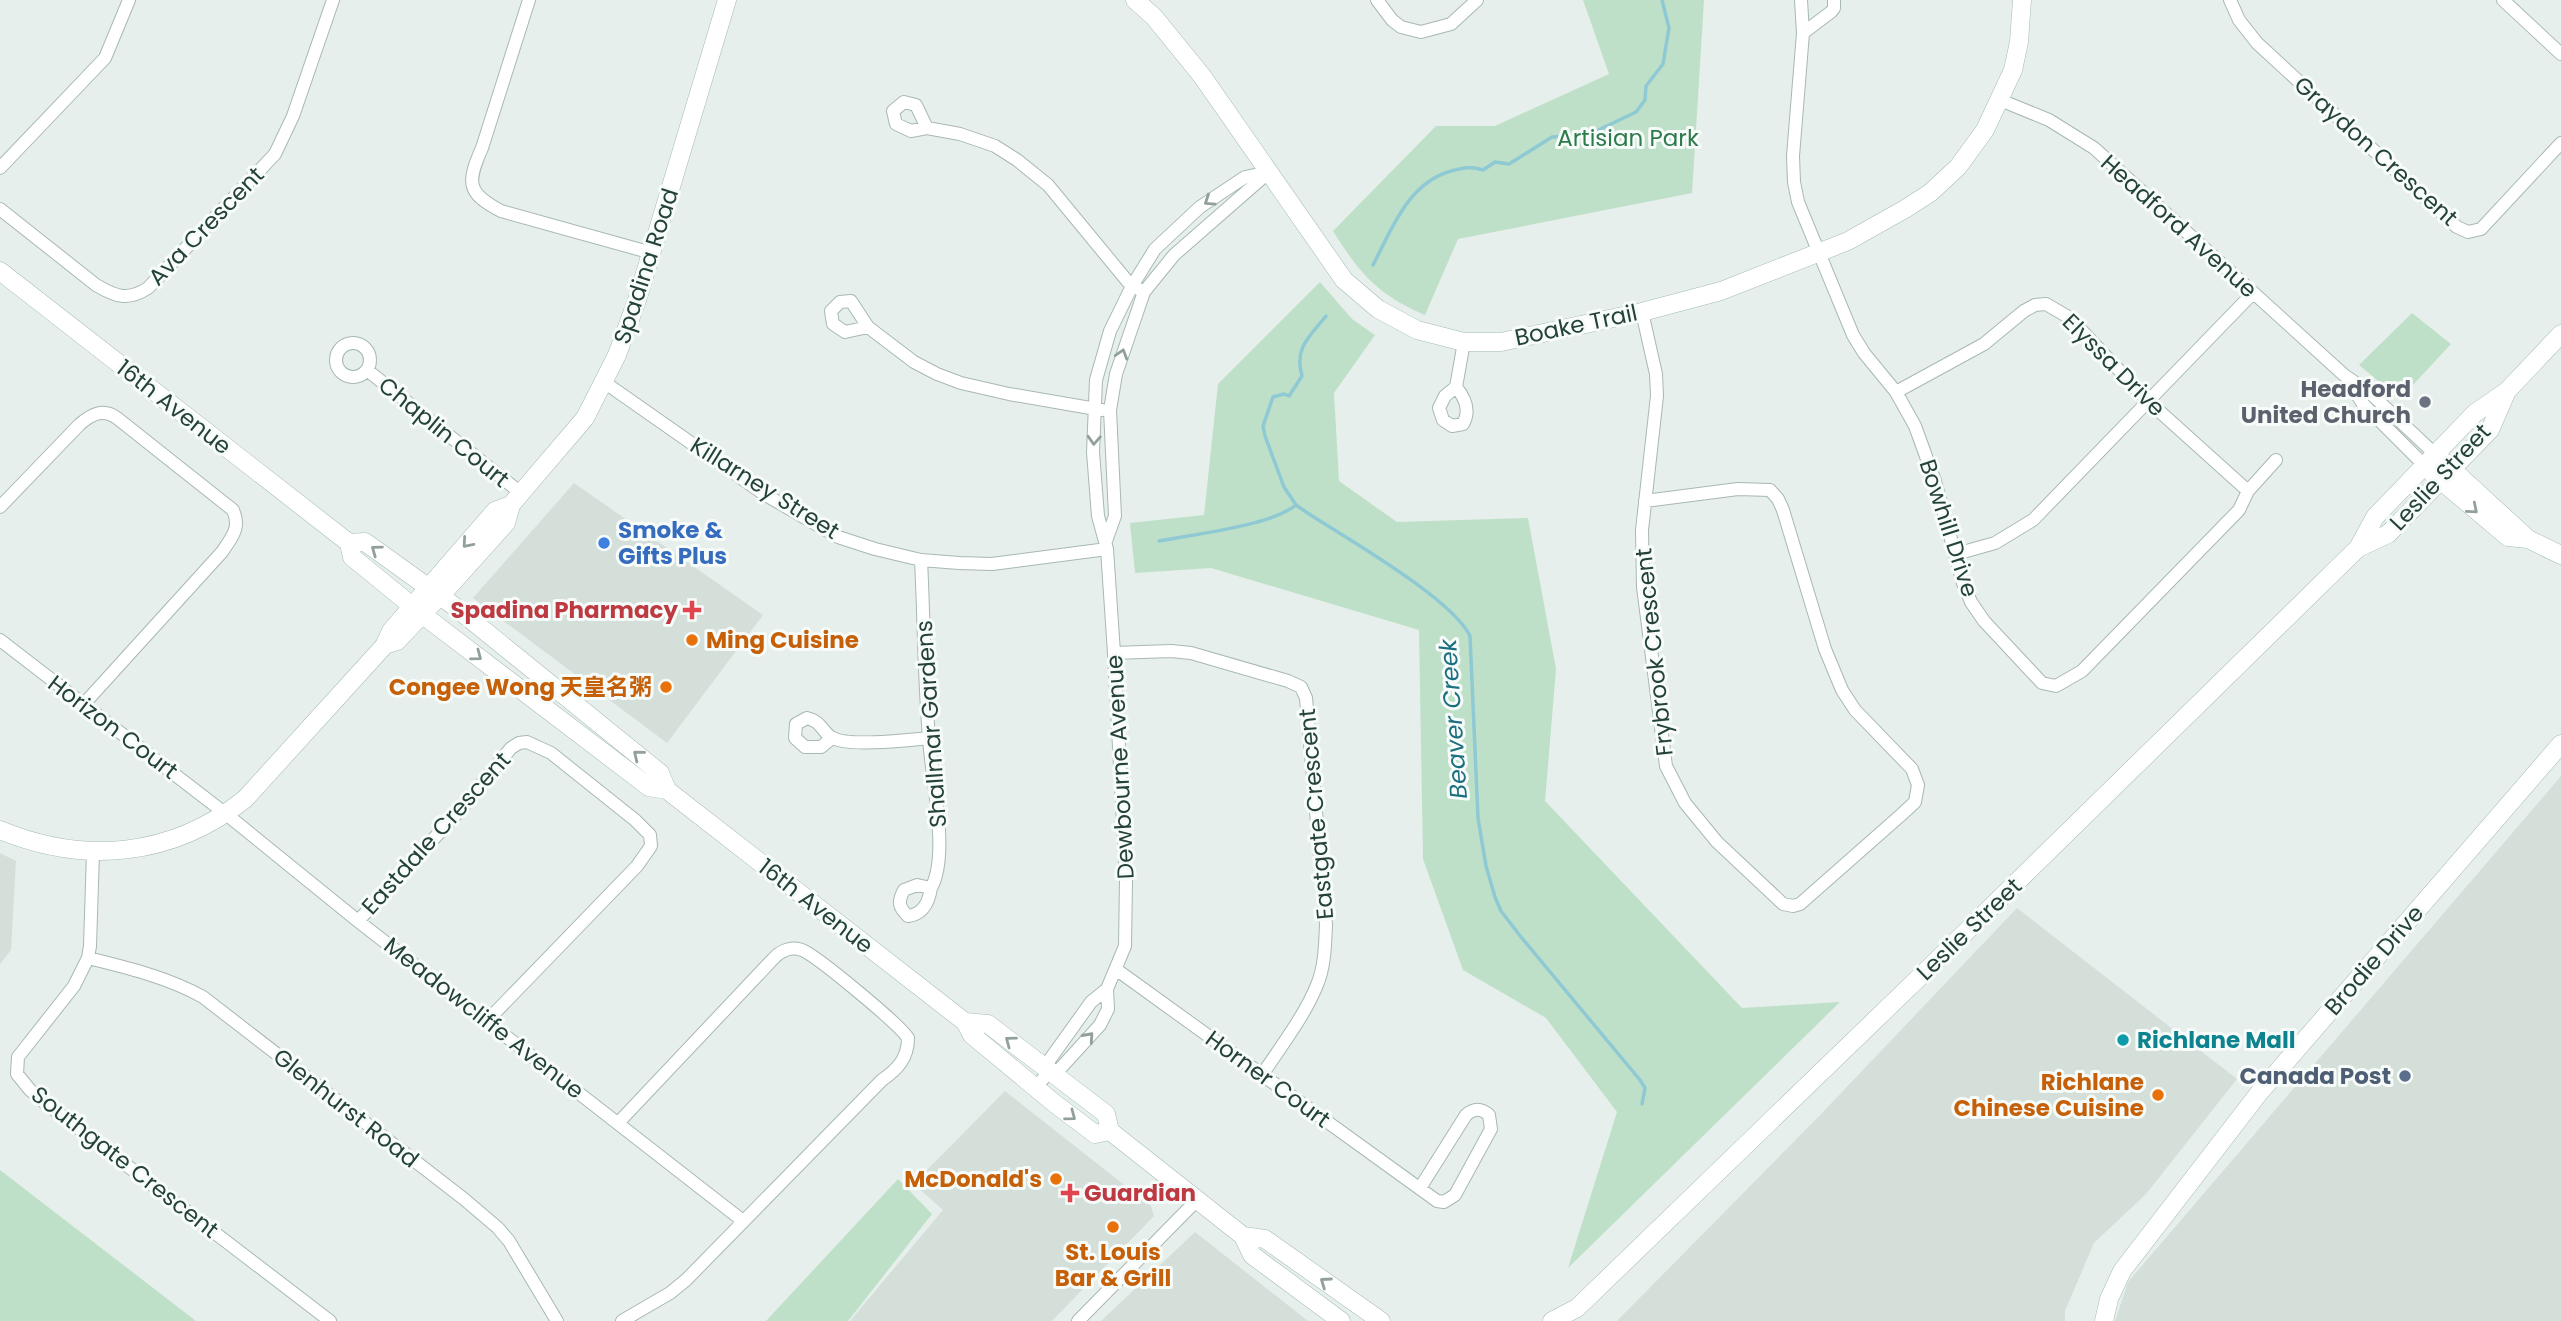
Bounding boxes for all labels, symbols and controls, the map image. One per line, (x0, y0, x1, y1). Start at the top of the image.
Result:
street label: Graydon Crescent (2287, 69, 2465, 233)
park label: Artisian Park (1557, 122, 1699, 154)
street label: Headford Avenue (2094, 147, 2264, 305)
street label: Ava Crescent (141, 159, 271, 293)
street label: Spadina Road (606, 184, 686, 348)
one-way arrow (1204, 193, 1217, 205)
street label: Boake Trail (1512, 296, 1640, 354)
street label: Elyssa Drive (2055, 306, 2173, 424)
one-way arrow (1114, 348, 1128, 360)
street label: 16th Avenue (110, 352, 238, 462)
street label: Chaplin Court (372, 369, 516, 495)
place label: Headford United Church (2241, 373, 2411, 431)
marker: Headford United Church (2417, 394, 2433, 410)
street label: Leslie Street (2382, 417, 2498, 537)
street label: Killarney Street (684, 429, 846, 547)
one-way arrow (1087, 435, 1102, 446)
street label: Bowhill Drive (1912, 455, 1986, 601)
one-way arrow (2465, 501, 2478, 513)
place label: Smoke & Gifts Plus (618, 514, 727, 572)
one-way arrow (463, 534, 475, 547)
marker: Smoke & Gifts Plus (596, 535, 612, 551)
one-way arrow (371, 546, 384, 558)
street label: Frybrook Crescent (1627, 547, 1681, 757)
place label: Spadina Pharmacy (450, 594, 678, 626)
marker: Spadina Pharmacy (684, 602, 700, 618)
street label: Shallmar Gardens (908, 619, 954, 829)
place label: Ming Cuisine (706, 624, 859, 656)
marker: Ming Cuisine (684, 632, 700, 648)
water label: Beaver Creek (1431, 636, 1475, 800)
one-way arrow (469, 647, 482, 660)
street label: Dewbourne Avenue (1098, 654, 1142, 880)
street label: Horizon Court (41, 668, 185, 786)
place label: Congee Wong 天皇名粥 (389, 671, 652, 703)
marker: Congee Wong 天皇名粥 (658, 679, 674, 695)
street label: Eastgate Crescent (1291, 707, 1341, 921)
street label: Eastdale Crescent (354, 745, 518, 921)
one-way arrow (633, 751, 646, 763)
street label: 16th Avenue (752, 851, 880, 961)
street label: Leslie Street (1909, 871, 2029, 987)
street label: Brodie Drive (2317, 898, 2431, 1022)
street label: Meadowcliffe Avenue (377, 930, 591, 1106)
street label: Horner Court (1199, 1023, 1337, 1135)
place label: Richlane Mall (2137, 1024, 2295, 1056)
one-way arrow (1081, 1032, 1093, 1045)
marker: Richlane Mall (2115, 1032, 2131, 1048)
one-way arrow (1005, 1036, 1017, 1049)
street label: Glenhurst Road (266, 1041, 426, 1175)
place label: Canada Post (2239, 1060, 2391, 1092)
place label: Richlane Chinese Cuisine (1954, 1066, 2144, 1124)
marker: Canada Post (2397, 1068, 2413, 1084)
street label: Southgate Crescent (25, 1079, 225, 1245)
marker: Richlane Chinese Cuisine (2150, 1087, 2166, 1103)
one-way arrow (1063, 1108, 1075, 1120)
place label: McDonald's (904, 1163, 1042, 1195)
marker: McDonald's (1048, 1171, 1064, 1187)
place label: Guardian (1084, 1177, 1196, 1209)
marker: Guardian (1062, 1185, 1078, 1201)
marker: St. Louis Bar & Grill (1105, 1219, 1121, 1235)
place label: St. Louis Bar & Grill (1055, 1236, 1171, 1294)
one-way arrow (1320, 1278, 1333, 1290)

